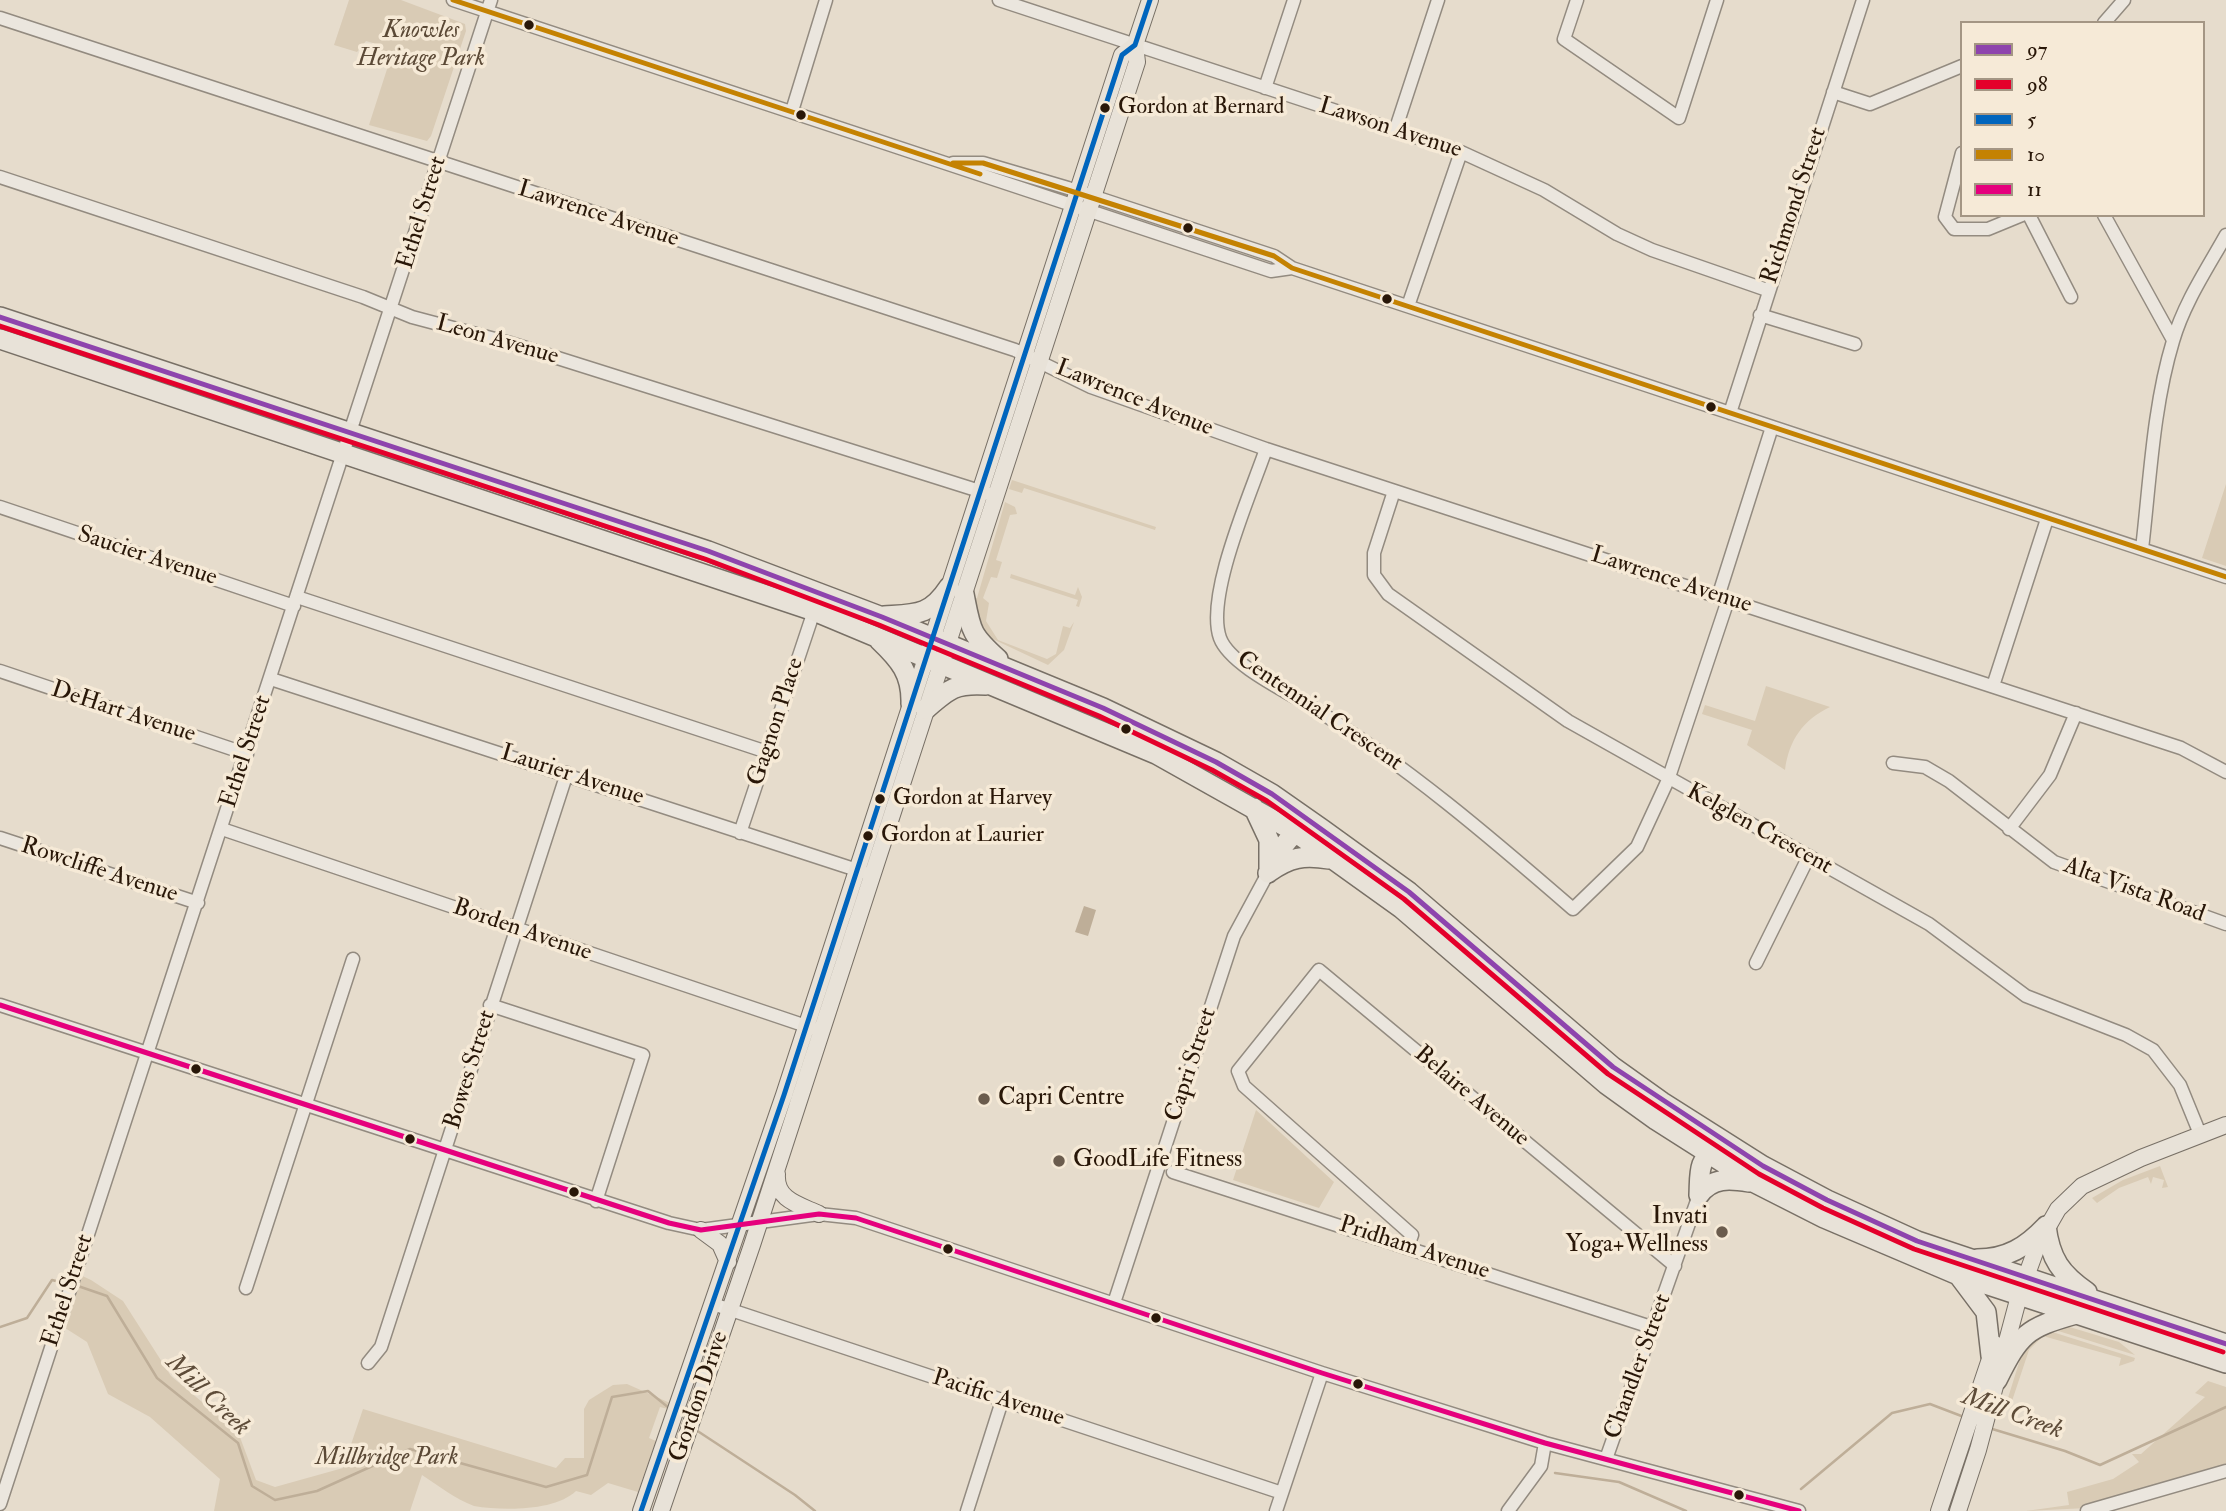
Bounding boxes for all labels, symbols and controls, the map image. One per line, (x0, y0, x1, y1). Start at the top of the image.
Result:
park label: Knowles Heritage Park (357, 18, 485, 74)
unlabelled marker (522, 18, 536, 32)
legend (1960, 21, 2205, 217)
text: 97 (2027, 36, 2047, 63)
text: 98 (2027, 71, 2048, 98)
street label: Lawson Avenue (1315, 92, 1465, 166)
place label: Gordon at Bernard (1118, 95, 1284, 121)
marker: Gordon at Bernard (1098, 101, 1112, 115)
text: 5 (2027, 106, 2036, 133)
unlabelled marker (794, 108, 808, 122)
street label: Richmond Street (1756, 124, 1834, 288)
text: 10 (2027, 141, 2045, 168)
street label: Ethel Street (392, 153, 454, 273)
street label: Lawrence Avenue (514, 175, 682, 255)
text: 11 (2027, 176, 2042, 203)
unlabelled marker (1181, 221, 1195, 235)
unlabelled marker (1380, 292, 1394, 306)
street label: Leon Avenue (433, 310, 561, 372)
street label: Lawrence Avenue (1051, 354, 1217, 444)
unlabelled marker (1704, 400, 1718, 414)
street label: Saucier Avenue (74, 521, 220, 593)
street label: Lawrence Avenue (1587, 541, 1755, 621)
street label: Centennial Crescent (1231, 646, 1407, 778)
street label: Gagnon Place (743, 654, 811, 790)
street label: DeHart Avenue (47, 676, 199, 750)
street label: Ethel Street (215, 692, 279, 812)
unlabelled marker (1119, 722, 1133, 736)
street label: Laurier Avenue (497, 739, 647, 813)
street label: Kelglen Crescent (1681, 778, 1837, 882)
place label: Gordon at Harvey (893, 786, 1052, 812)
marker: Gordon at Harvey (873, 792, 887, 806)
place label: Gordon at Laurier (881, 823, 1044, 849)
marker: Gordon at Laurier (861, 829, 875, 843)
street label: Rowcliffe Avenue (17, 832, 181, 910)
street label: Alta Vista Road (2059, 852, 2209, 930)
street label: Borden Avenue (449, 894, 595, 968)
street label: Capri Street (1160, 1005, 1224, 1125)
street label: Bowes Street (439, 1007, 503, 1133)
street label: Belaire Avenue (1408, 1040, 1534, 1154)
unlabelled marker (189, 1062, 203, 1076)
place label: Capri Centre (998, 1085, 1124, 1113)
marker: Capri Centre (976, 1091, 992, 1107)
unlabelled marker (403, 1132, 417, 1146)
place label: GoodLife Fitness (1073, 1147, 1242, 1175)
marker: GoodLife Fitness (1051, 1153, 1067, 1169)
unlabelled marker (567, 1185, 581, 1199)
place label: Invati Yoga+Wellness (1565, 1204, 1708, 1260)
street label: Pridham Avenue (1335, 1211, 1493, 1287)
marker: Invati Yoga+Wellness (1714, 1224, 1730, 1240)
street label: Ethel Street (37, 1231, 101, 1351)
unlabelled marker (941, 1242, 955, 1256)
street label: Chandler Street (1599, 1291, 1679, 1443)
unlabelled marker (1149, 1311, 1163, 1325)
street label: Gordon Drive (664, 1328, 736, 1466)
water label: Mill Creek (158, 1348, 256, 1444)
street label: Pacific Avenue (928, 1364, 1068, 1434)
unlabelled marker (1351, 1377, 1365, 1391)
water label: Mill Creek (1957, 1382, 2067, 1448)
park label: Millbridge Park (316, 1445, 458, 1473)
unlabelled marker (1732, 1488, 1746, 1502)

